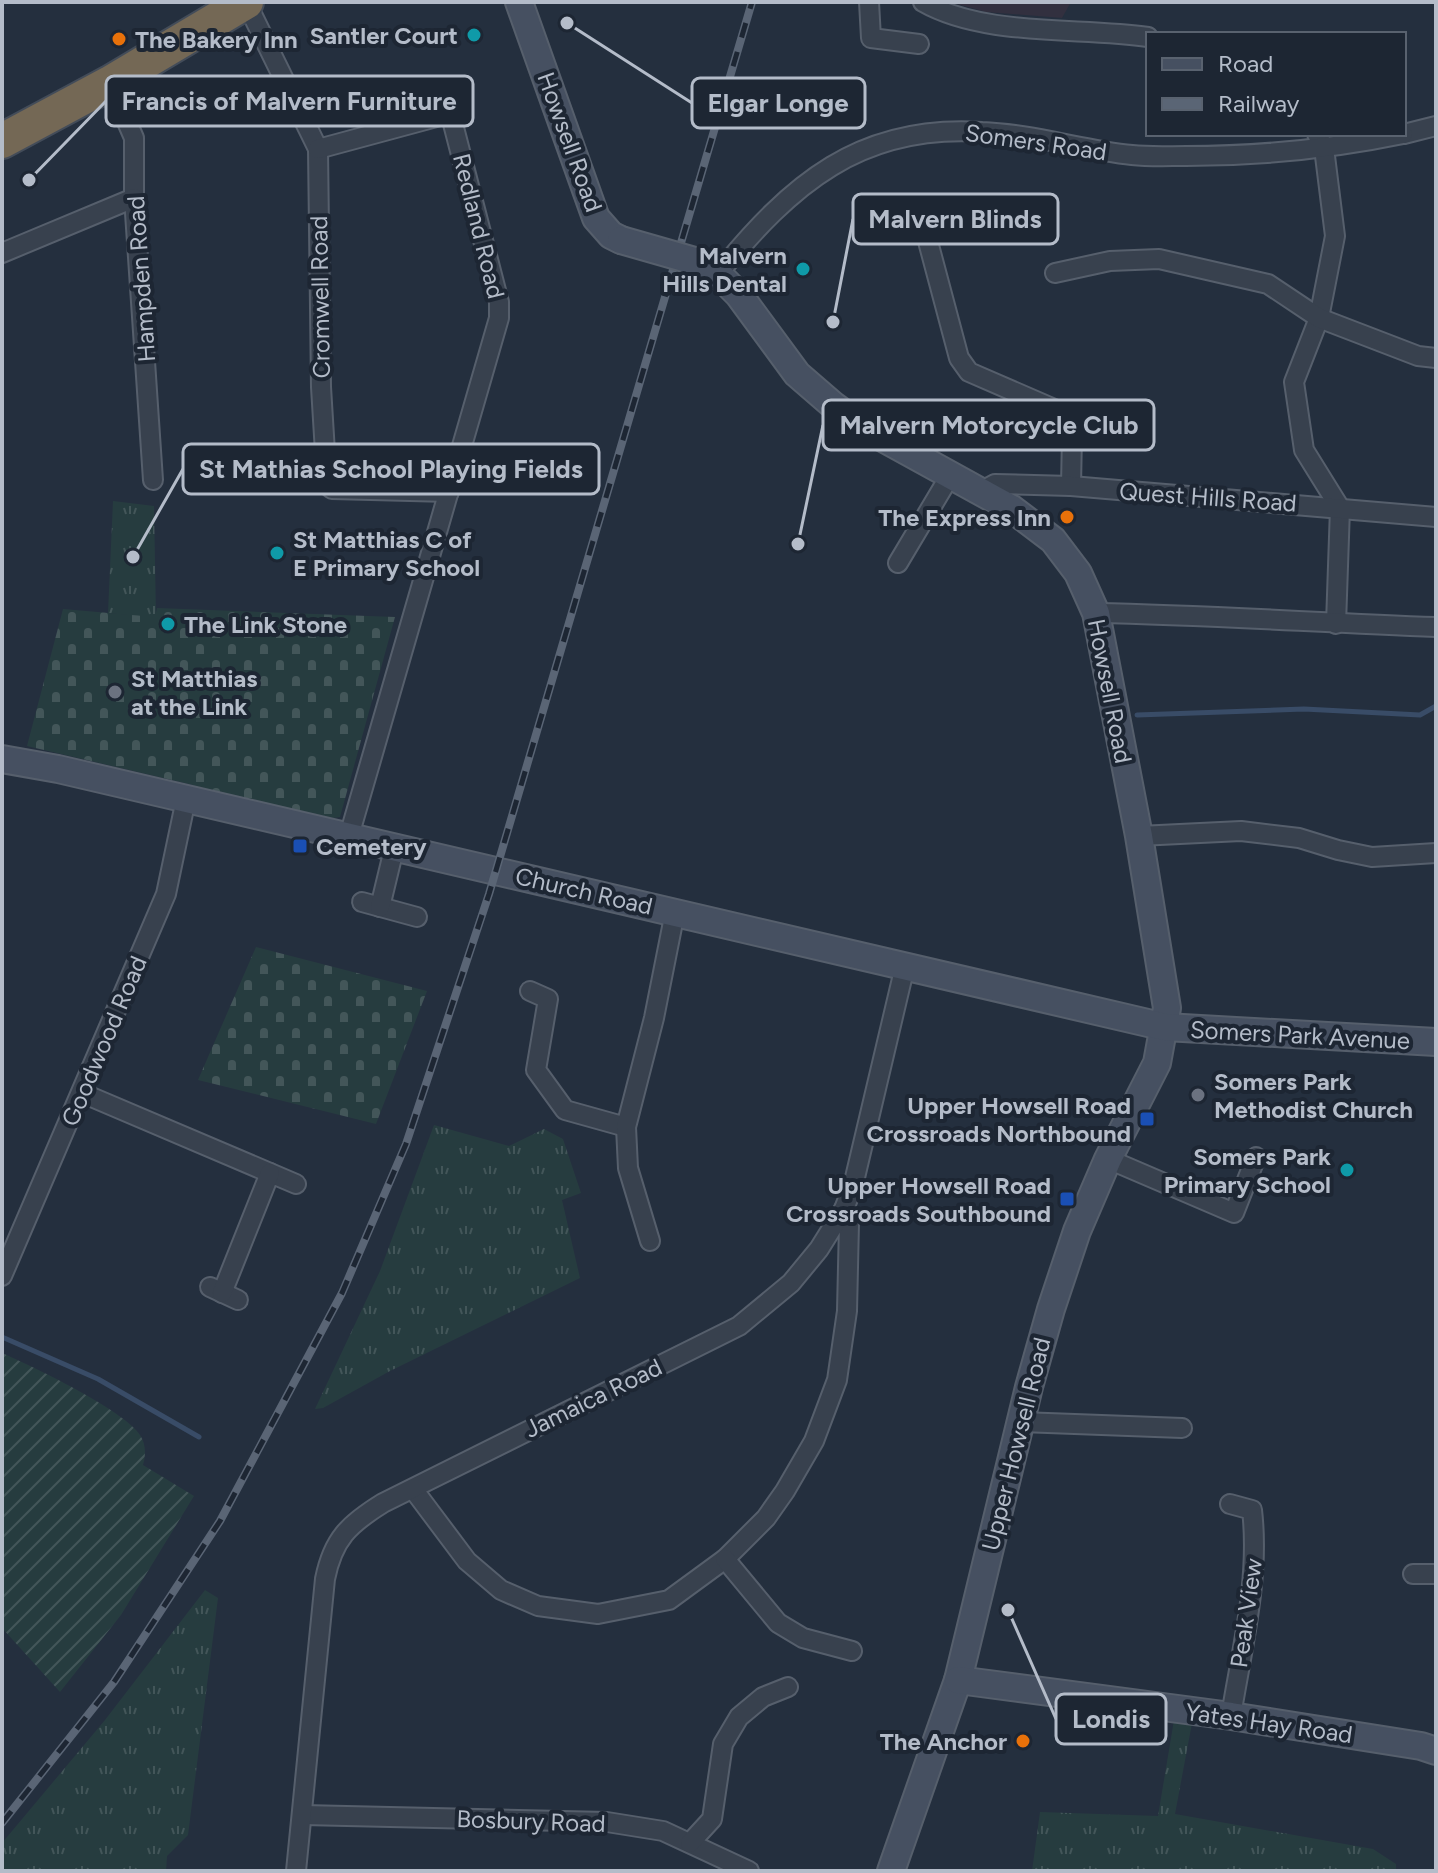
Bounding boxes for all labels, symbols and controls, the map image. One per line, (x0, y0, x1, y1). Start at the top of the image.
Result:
place label: Santler Court (310, 21, 458, 50)
place label: The Bakery Inn (135, 25, 298, 54)
marker: Santler Court (465, 26, 483, 44)
marker: The Bakery Inn (110, 30, 128, 48)
legend (1146, 32, 1406, 136)
text: Road (1218, 49, 1273, 78)
street label: Howsell Road (531, 68, 609, 216)
callout: Francis of Malvern Furniture (106, 76, 473, 126)
callout: Elgar Longe (692, 78, 865, 128)
text: Francis of Malvern Furniture (121, 85, 457, 117)
text: Elgar Longe (707, 87, 849, 119)
text: Railway (1218, 89, 1300, 118)
street label: Somers Road (963, 118, 1109, 166)
street label: Redland Road (447, 151, 511, 301)
callout: Malvern Blinds (853, 194, 1058, 244)
street label: Hampden Road (121, 195, 161, 363)
text: Malvern Blinds (868, 203, 1042, 235)
street label: Cromwell Road (304, 215, 336, 379)
place label: Malvern Hills Dental (662, 241, 787, 298)
marker: Malvern Hills Dental (794, 260, 812, 278)
callout: Malvern Motorcycle Club (823, 400, 1154, 450)
text: Malvern Motorcycle Club (839, 409, 1139, 441)
callout: St Mathias School Playing Fields (183, 444, 599, 494)
text: St Mathias School Playing Fields (199, 453, 583, 485)
street label: Quest Hills Road (1118, 476, 1298, 518)
place label: The Express Inn (878, 503, 1051, 532)
marker: The Express Inn (1058, 508, 1076, 526)
place label: St Matthias C of E Primary School (293, 525, 480, 582)
marker: St Matthias C of E Primary School (268, 544, 286, 562)
place label: The Link Stone (184, 610, 347, 639)
marker: The Link Stone (159, 615, 177, 633)
street label: Howsell Road (1082, 616, 1138, 766)
place label: St Matthias at the Link (131, 664, 258, 721)
marker: St Matthias at the Link (106, 683, 124, 701)
place label: Cemetery (316, 832, 427, 861)
marker: Cemetery (291, 837, 309, 855)
street label: Church Road (513, 861, 655, 921)
street label: Goodwood Road (55, 952, 153, 1130)
street label: Somers Park Avenue (1189, 1015, 1411, 1055)
place label: Somers Park Methodist Church (1214, 1067, 1413, 1124)
marker: Somers Park Methodist Church (1189, 1086, 1207, 1104)
place label: Upper Howsell Road Crossroads Northbound (867, 1091, 1131, 1148)
marker: Upper Howsell Road Crossroads Northbound (1138, 1110, 1156, 1128)
place label: Somers Park Primary School (1164, 1142, 1331, 1199)
marker: Somers Park Primary School (1338, 1161, 1356, 1179)
place label: Upper Howsell Road Crossroads Southbound (786, 1171, 1051, 1228)
marker: Upper Howsell Road Crossroads Southbound (1058, 1190, 1076, 1208)
street label: Upper Howsell Road (975, 1334, 1057, 1554)
street label: Jamaica Road (520, 1352, 666, 1444)
street label: Peak View (1224, 1556, 1268, 1670)
callout: Londis (1056, 1694, 1166, 1744)
street label: Yates Hay Road (1184, 1697, 1354, 1749)
text: Londis (1072, 1703, 1150, 1735)
place label: The Anchor (880, 1727, 1007, 1756)
marker: The Anchor (1014, 1732, 1032, 1750)
street label: Bosbury Road (456, 1804, 606, 1838)

